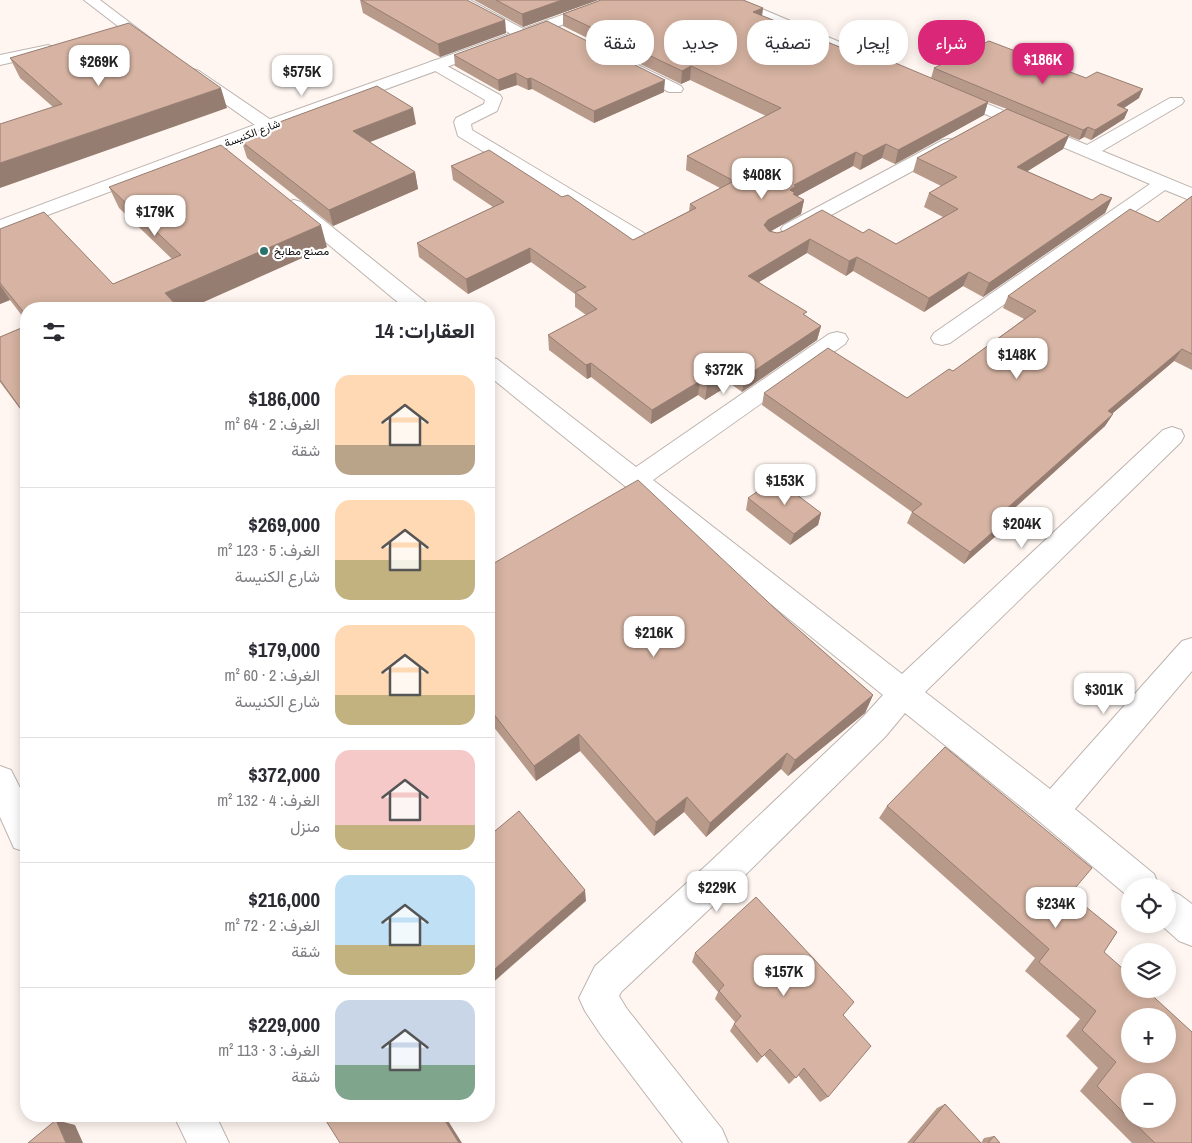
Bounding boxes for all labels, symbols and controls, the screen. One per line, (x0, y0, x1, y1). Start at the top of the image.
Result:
chip: شقة (586, 20, 654, 65)
chip: جديد (664, 20, 737, 65)
chip: تصفية (747, 20, 829, 65)
chip: إيجار (839, 20, 908, 65)
chip: شراء (918, 20, 985, 65)
pin: $186K (1008, 42, 1078, 85)
pin: $269K (64, 44, 134, 87)
text: $186K (1024, 48, 1062, 70)
text: $269K (80, 50, 118, 72)
pin: $575K (267, 54, 337, 97)
text: $575K (283, 60, 321, 82)
street label: شارع الكنيسة (222, 116, 283, 151)
pin: $408K (727, 158, 797, 200)
text: $408K (743, 163, 781, 185)
pin: $179K (120, 194, 190, 237)
text: $179K (136, 200, 174, 222)
place label: مصنع مطابخ (274, 244, 329, 259)
marker: مصنع مطابخ (258, 245, 270, 257)
text: العقارات: 14 (375, 316, 475, 345)
icon: filters (40, 318, 68, 346)
pin: $148K (982, 338, 1052, 380)
text: $148K (998, 343, 1036, 365)
pin: $372K (689, 352, 759, 395)
text: $372K (705, 358, 743, 380)
text: $186,000 (248, 384, 320, 413)
icon: home (375, 395, 435, 455)
text: الغرف: 2 · 64 m² (224, 413, 320, 435)
text: شقة (291, 439, 320, 461)
pin: $153K (750, 464, 820, 506)
text: $153K (766, 469, 804, 491)
pin: $204K (987, 506, 1057, 549)
text: $269,000 (248, 510, 320, 539)
text: $204K (1003, 512, 1041, 534)
icon: home (375, 520, 435, 580)
text: الغرف: 5 · 123 m² (217, 539, 320, 561)
text: شارع الكنيسة (235, 565, 320, 587)
pin: $216K (619, 616, 689, 658)
text: $216K (635, 621, 673, 643)
text: $179,000 (248, 635, 320, 664)
icon: home (375, 645, 435, 705)
text: الغرف: 2 · 60 m² (224, 664, 320, 686)
pin: $301K (1069, 672, 1139, 715)
text: $301K (1085, 678, 1123, 700)
text: شارع الكنيسة (235, 690, 320, 712)
text: $372,000 (248, 760, 320, 789)
icon: home (375, 770, 435, 830)
text: الغرف: 4 · 132 m² (217, 789, 320, 811)
text: منزل (290, 815, 320, 837)
pin: $229K (682, 870, 752, 913)
text: $229K (698, 876, 736, 898)
map controls (1121, 878, 1176, 1128)
button: locate (1121, 878, 1176, 933)
text: $216,000 (248, 885, 320, 914)
pin: $234K (1021, 886, 1091, 929)
text: $234K (1037, 892, 1075, 914)
icon: home (375, 895, 435, 955)
text: الغرف: 2 · 72 m² (224, 914, 320, 936)
text: شقة (291, 940, 320, 962)
button: layers (1121, 943, 1176, 998)
pin: $157K (749, 954, 819, 997)
text: $157K (765, 960, 803, 982)
button: + (1121, 1008, 1176, 1063)
text: $229,000 (248, 1010, 320, 1039)
icon: home (375, 1020, 435, 1080)
text: الغرف: 3 · 113 m² (218, 1039, 320, 1061)
text: شقة (291, 1065, 320, 1087)
button: − (1121, 1073, 1176, 1128)

